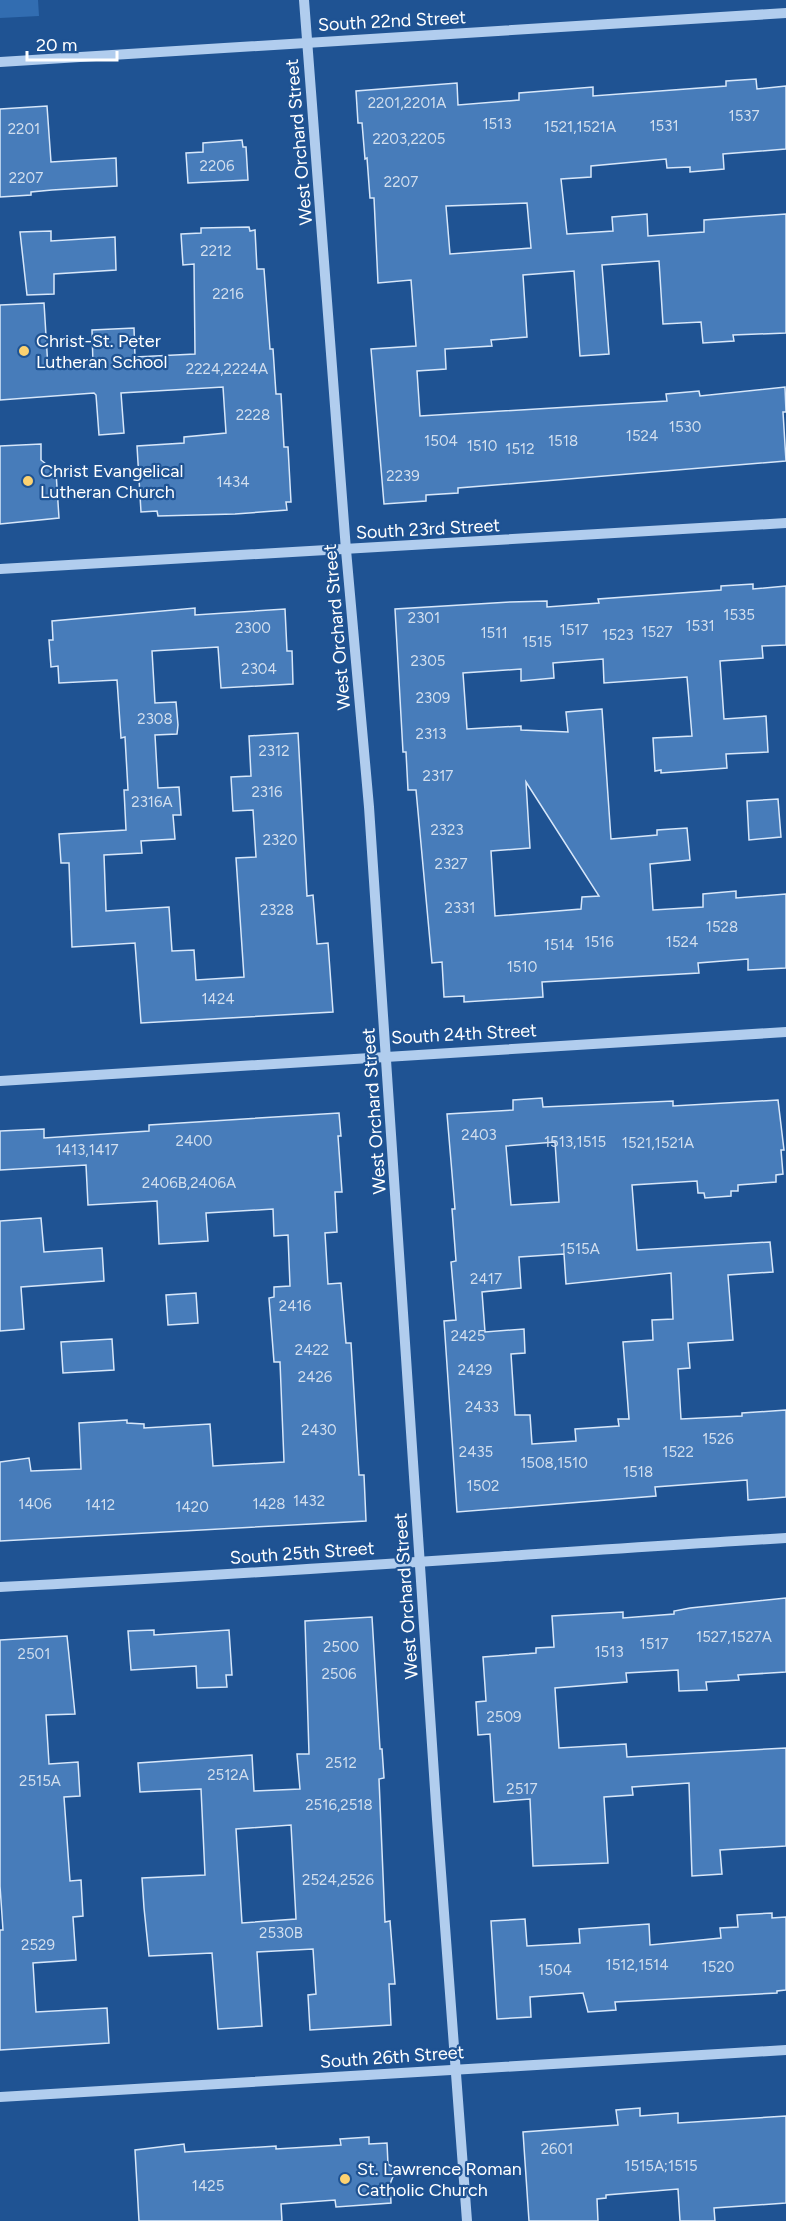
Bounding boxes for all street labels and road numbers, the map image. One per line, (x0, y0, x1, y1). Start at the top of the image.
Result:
street label: South 22nd Street (317, 6, 467, 36)
street label: West Orchard Street (281, 58, 317, 226)
street label: South 23rd Street (355, 514, 501, 544)
street label: West Orchard Street (319, 543, 355, 711)
street label: South 24th Street (391, 1019, 538, 1049)
street label: West Orchard Street (357, 1027, 391, 1195)
street label: West Orchard Street (389, 1512, 423, 1680)
street label: South 25th Street (229, 1537, 375, 1569)
street label: South 26th Street (319, 2041, 465, 2073)

